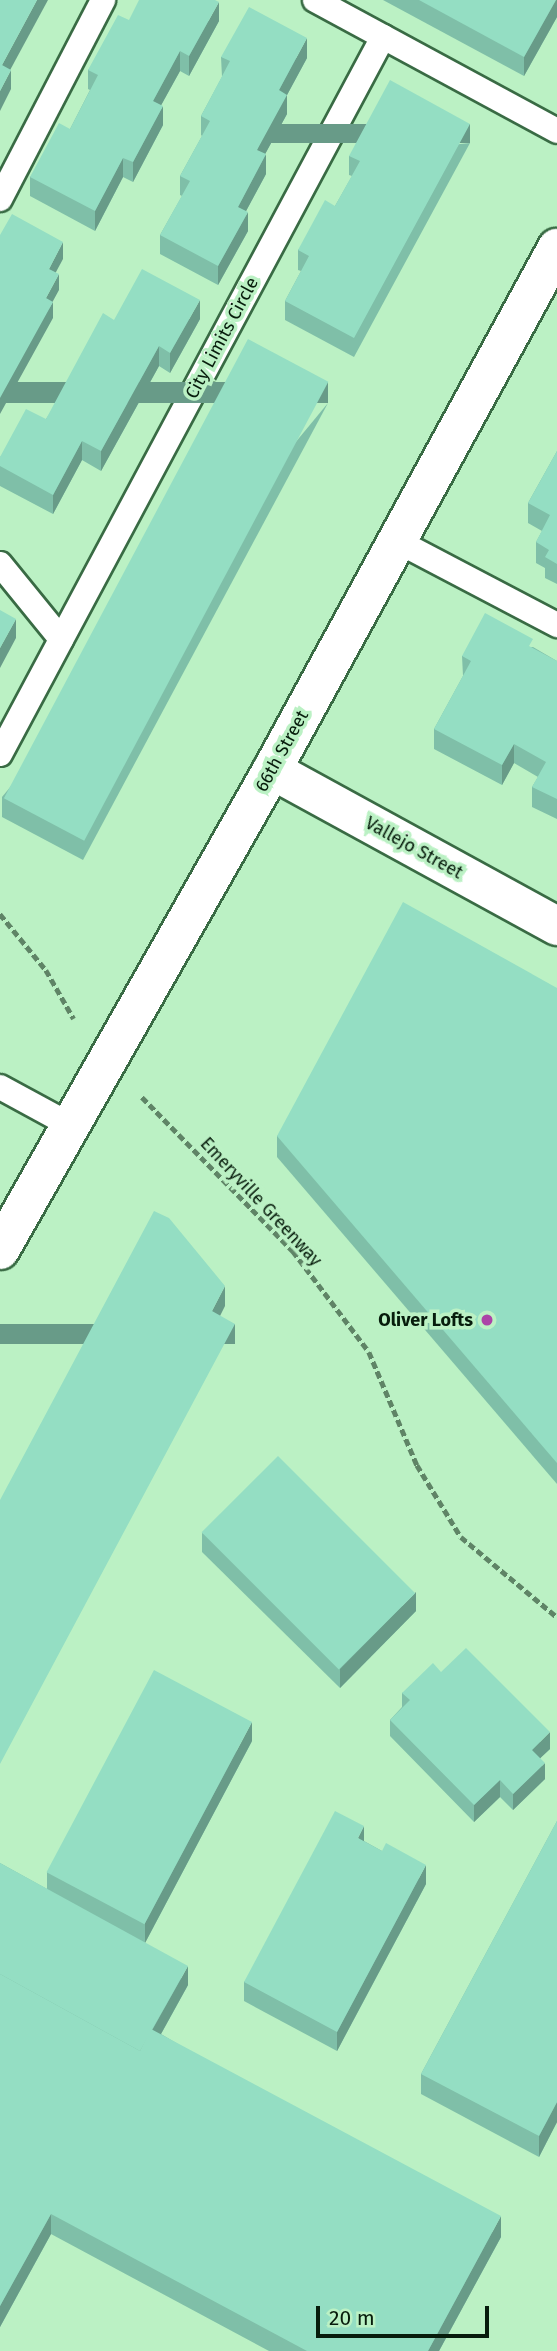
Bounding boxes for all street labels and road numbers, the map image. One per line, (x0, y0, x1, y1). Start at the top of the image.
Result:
street label: City Limits Circle (181, 274, 263, 402)
street label: 66th Street (251, 706, 313, 796)
street label: Vallejo Street (361, 812, 467, 884)
street label: Emeryville Greenway (196, 1133, 326, 1271)

